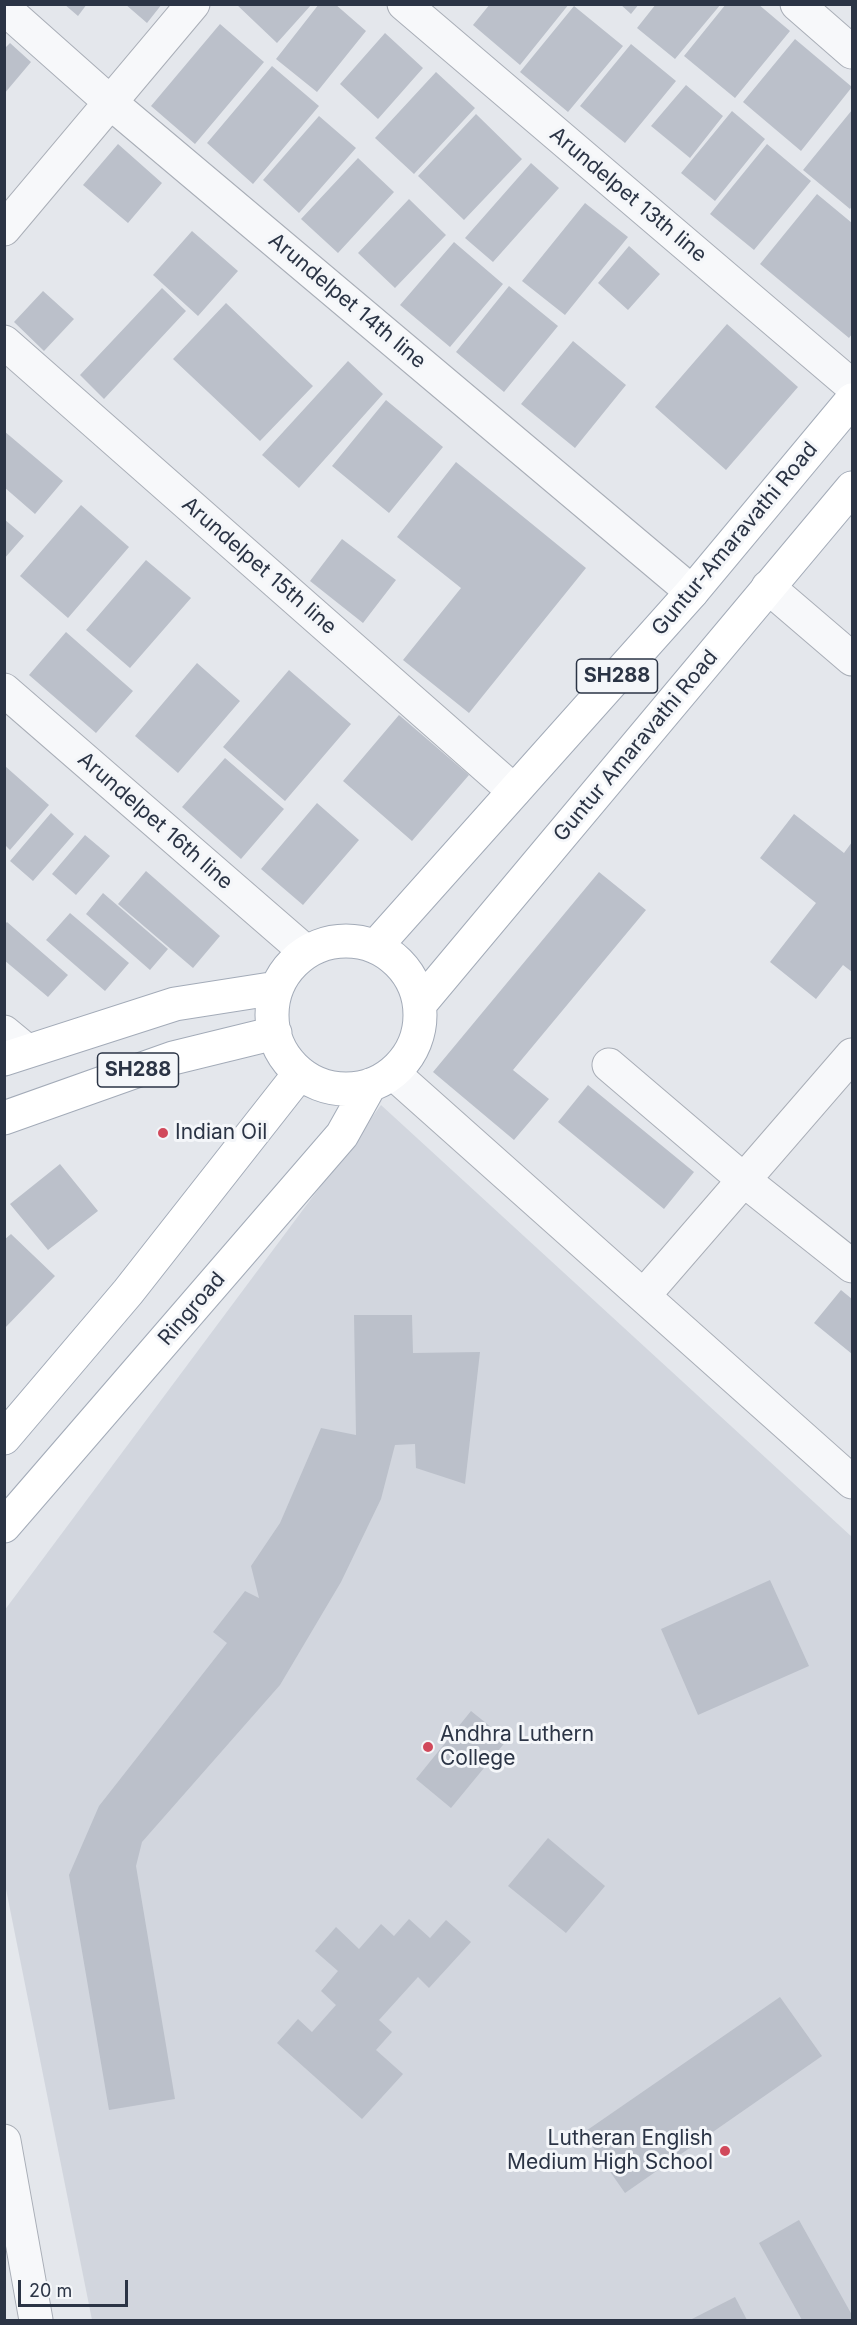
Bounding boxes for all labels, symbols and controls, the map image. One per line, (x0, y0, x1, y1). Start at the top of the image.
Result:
street label: Arundelpet 13th line (545, 122, 711, 268)
street label: Arundelpet 14th line (263, 228, 431, 374)
street label: Guntur-Amaravathi Road (647, 437, 823, 641)
street label: Arundelpet 15th line (177, 492, 341, 640)
street label: Guntur Amaravathi Road (549, 645, 723, 847)
road number: SH288 (576, 659, 658, 693)
street label: Arundelpet 16th line (72, 747, 238, 895)
road number: SH288 (98, 1053, 178, 1087)
place label: Indian Oil (175, 1120, 267, 1146)
marker: Indian Oil (156, 1126, 170, 1140)
street label: Ringroad (153, 1267, 231, 1351)
place label: Andhra Luthern College (440, 1722, 594, 1772)
marker: Andhra Luthern College (421, 1740, 435, 1754)
place label: Lutheran English Medium High School (507, 2126, 713, 2176)
marker: Lutheran English Medium High School (718, 2144, 732, 2158)
scale bar (21, 2268, 130, 2306)
text: 20 m (29, 2280, 72, 2301)

